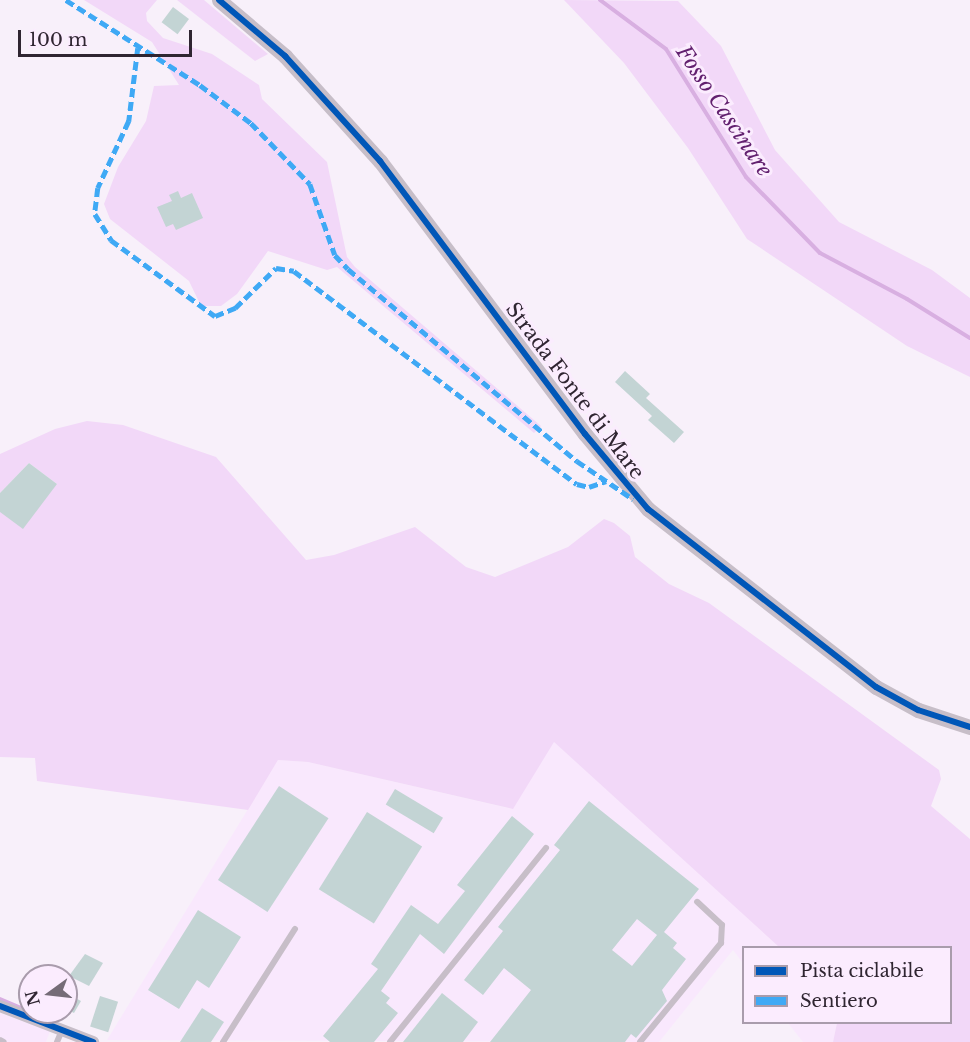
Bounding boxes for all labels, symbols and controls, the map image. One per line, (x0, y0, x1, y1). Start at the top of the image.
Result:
scale bar (21, 18, 195, 56)
text: 100 m (29, 29, 87, 51)
water label: Fosso Cascinare (671, 41, 777, 181)
street label: Strada Fonte di Mare (501, 298, 649, 484)
legend (742, 946, 952, 1024)
text: Pista ciclabile (800, 960, 924, 982)
north arrow (18, 964, 78, 1024)
text: N (21, 988, 44, 1008)
text: Sentiero (800, 990, 878, 1012)

